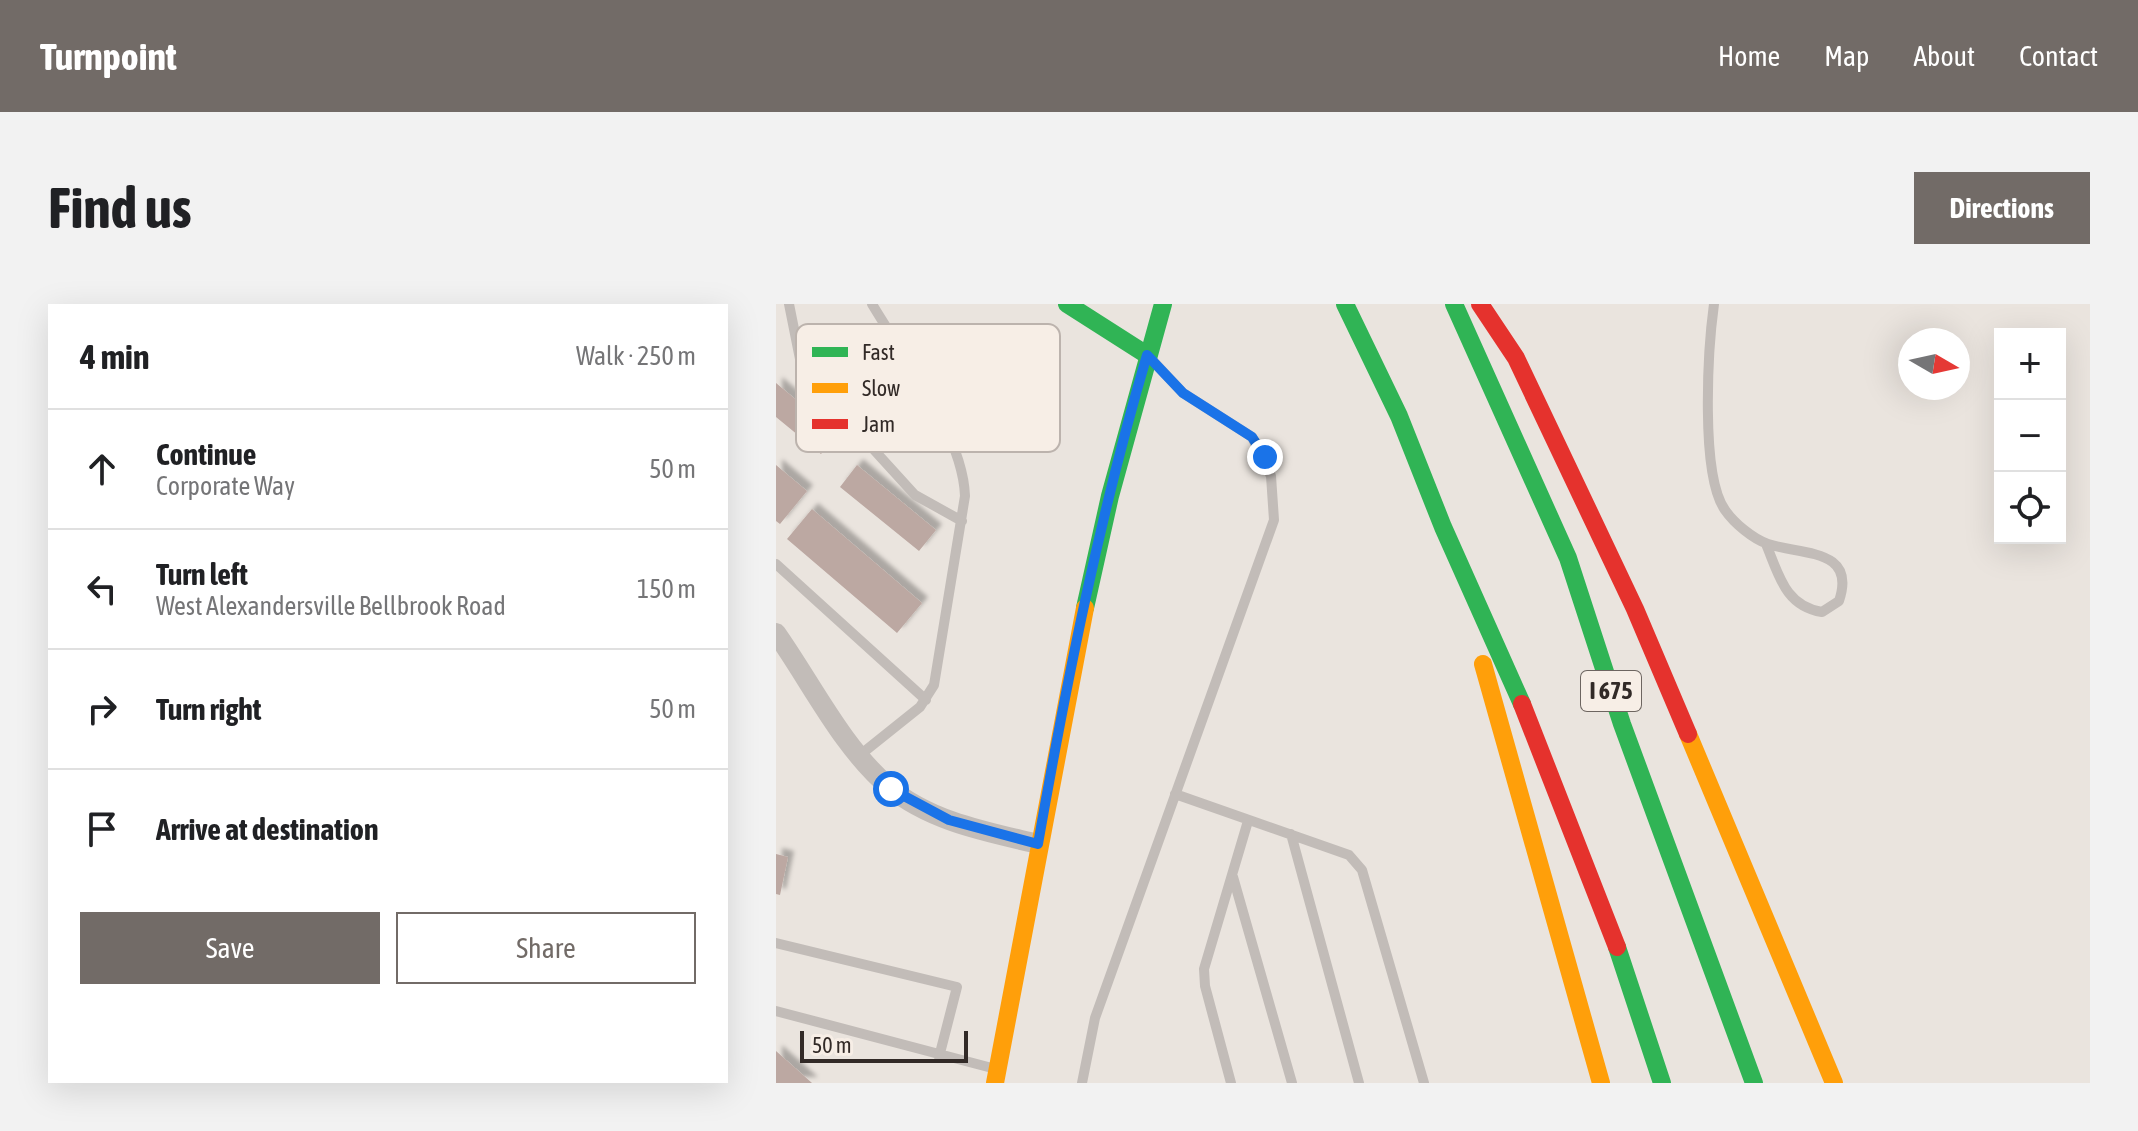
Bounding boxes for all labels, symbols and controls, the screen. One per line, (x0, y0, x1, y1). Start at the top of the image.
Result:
text: Turnpoint (40, 35, 177, 78)
text: Home (1718, 40, 1780, 72)
text: Map (1824, 40, 1869, 72)
text: About (1913, 40, 1975, 72)
text: Contact (2019, 40, 2098, 72)
button: Directions (1914, 172, 2090, 244)
text: Find us (48, 176, 192, 240)
legend (796, 324, 1060, 452)
north arrow (1898, 328, 1970, 400)
map controls (1994, 328, 2066, 544)
button: + (1994, 328, 2066, 400)
text: 4 min (80, 337, 149, 376)
text: Fast (862, 339, 895, 365)
text: Walk · 250 m (576, 341, 696, 371)
text: Slow (862, 375, 900, 401)
button: − (1994, 400, 2066, 472)
text: Jam (862, 411, 895, 437)
text: Continue (156, 437, 256, 471)
route end (1247, 439, 1283, 475)
icon: ahead (80, 447, 124, 491)
text: 50 m (649, 454, 696, 484)
text: Corporate Way (156, 471, 295, 501)
button: locate (1994, 472, 2066, 544)
text: Turn left (156, 557, 248, 591)
icon: left (80, 567, 124, 611)
text: 150 m (637, 574, 696, 604)
text: West Alexandersville Bellbrook Road (156, 591, 506, 621)
road number: I 675 (1581, 671, 1641, 711)
icon: right (80, 687, 124, 731)
text: Turn right (156, 692, 262, 726)
text: 50 m (649, 694, 696, 724)
route start (873, 771, 909, 807)
icon: arrive (80, 807, 124, 851)
text: Arrive at destination (156, 812, 378, 846)
button: Save (80, 912, 380, 984)
button: Share (396, 912, 696, 984)
scale bar (800, 1027, 968, 1063)
text: 50 m (812, 1032, 852, 1058)

